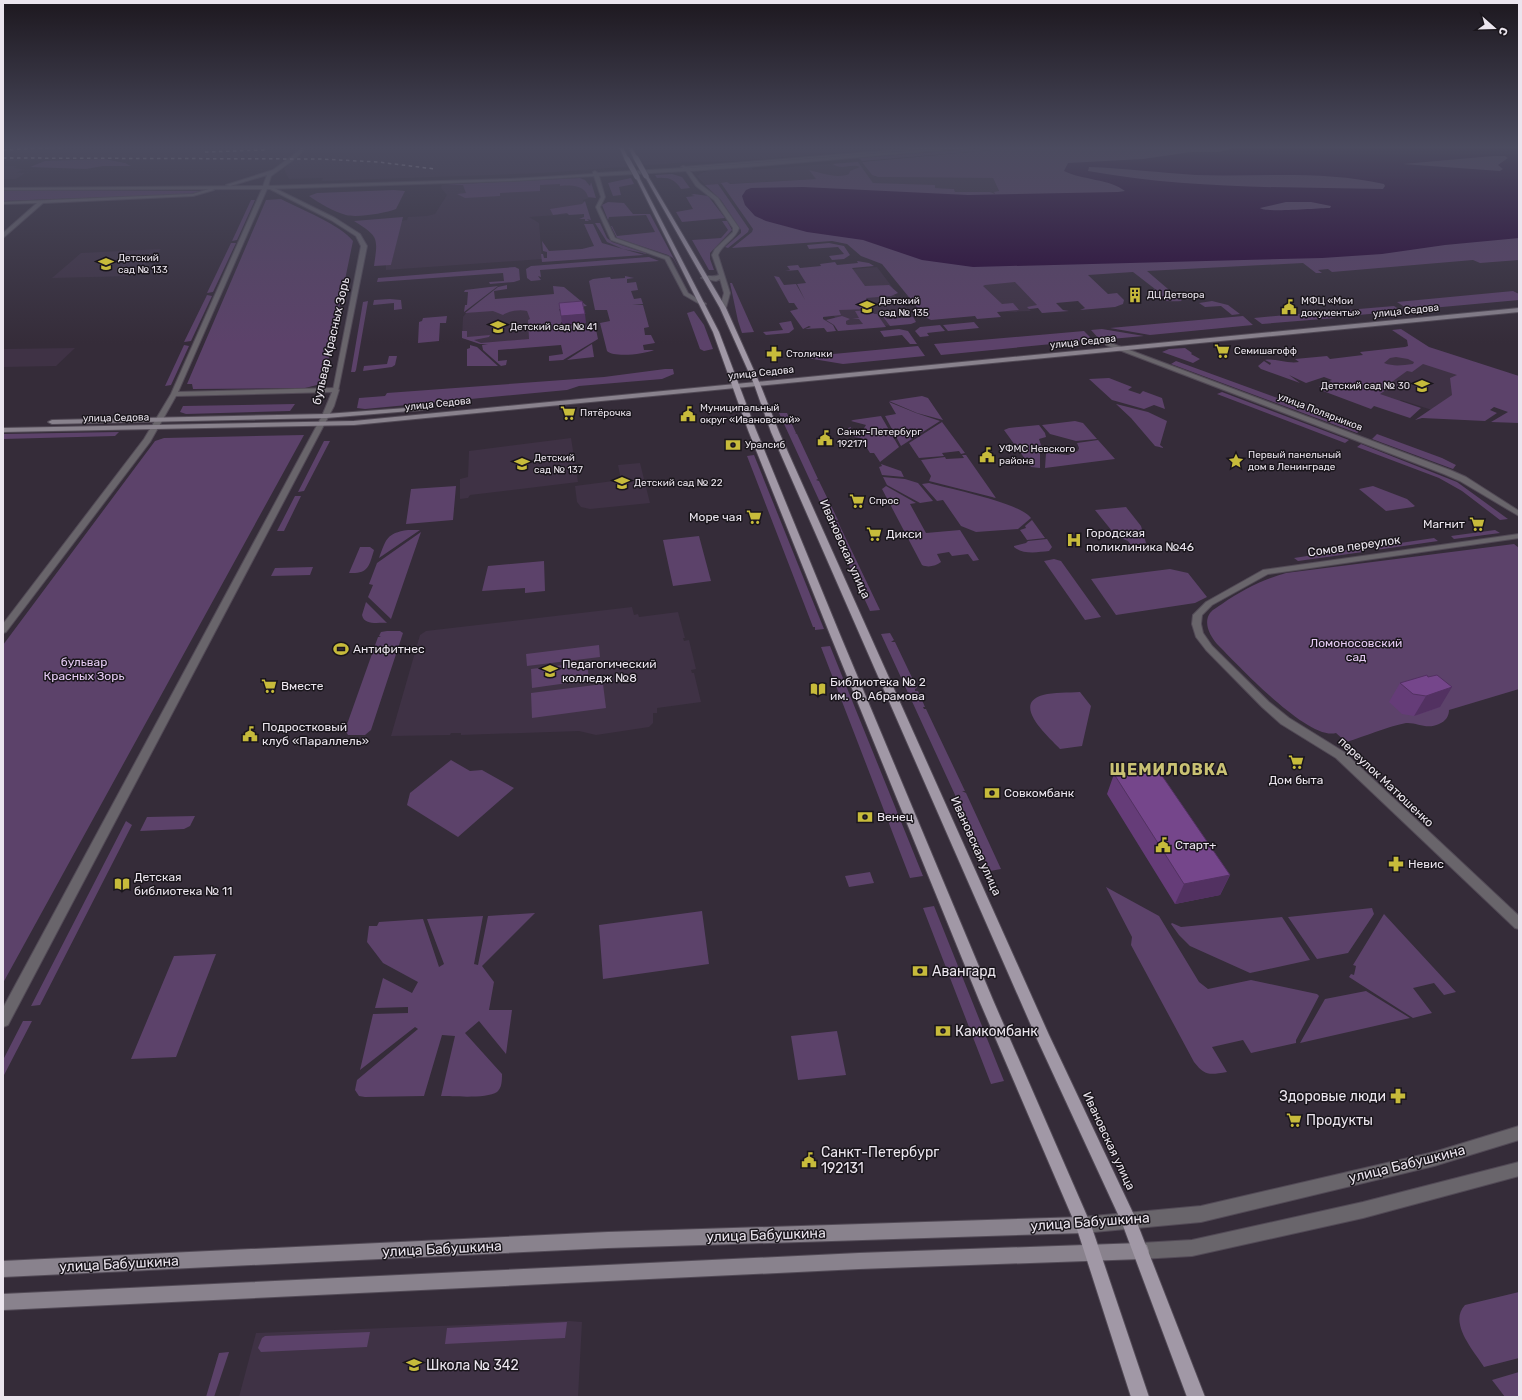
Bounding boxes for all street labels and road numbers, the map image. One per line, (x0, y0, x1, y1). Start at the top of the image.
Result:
street label: бульвар Красных Зорь (310, 276, 352, 406)
street label: улица Седова (1372, 302, 1440, 320)
street label: улица Седова (1049, 333, 1117, 351)
street label: улица Седова (727, 364, 795, 382)
street label: улица Полярников (1276, 390, 1364, 434)
street label: улица Седова (404, 395, 472, 413)
street label: улица Седова (83, 411, 149, 425)
street label: Ивановская улица (817, 497, 873, 601)
street label: Сомов переулок (1307, 532, 1402, 559)
street label: переулок Матюшенко (1335, 734, 1437, 830)
street label: Ивановская улица (948, 794, 1004, 898)
street label: Ивановская улица (1080, 1090, 1138, 1192)
street label: улица Бабушкина (1347, 1141, 1467, 1187)
street label: улица Бабушкина (1030, 1209, 1150, 1235)
street label: улица Бабушкина (706, 1224, 826, 1246)
street label: улица Бабушкина (382, 1237, 502, 1261)
street label: улица Бабушкина (59, 1252, 179, 1276)

